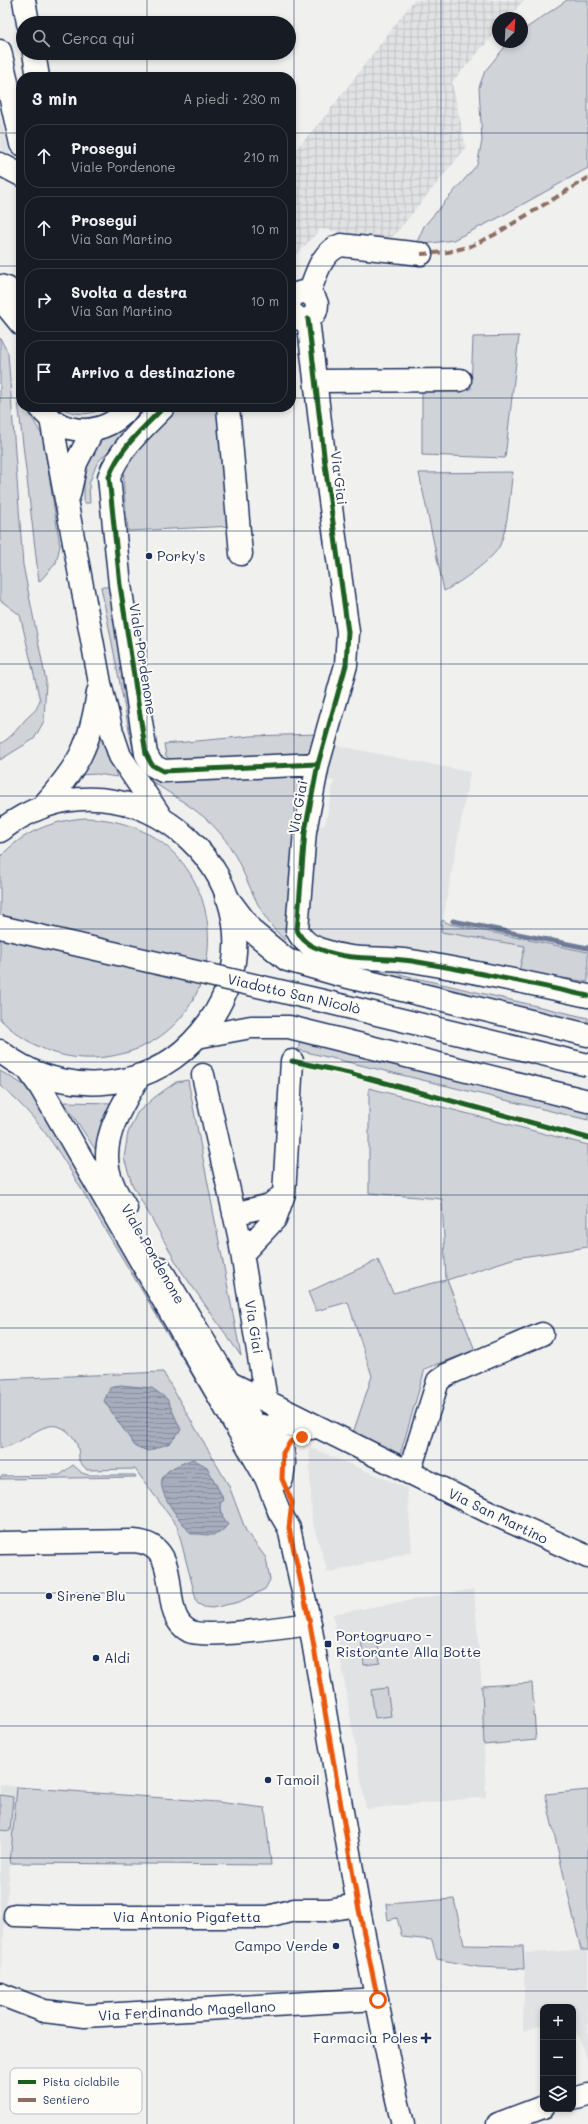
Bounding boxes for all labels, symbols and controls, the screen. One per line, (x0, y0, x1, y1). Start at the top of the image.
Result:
north arrow (492, 12, 528, 48)
search box (16, 16, 296, 60)
icon: search (30, 27, 52, 49)
text: Cerca qui (62, 28, 135, 48)
text: 3 min (32, 87, 77, 109)
text: A piedi · 230 m (183, 90, 280, 107)
text: Prosegui (71, 138, 137, 158)
icon: ahead (33, 145, 55, 167)
text: 210 m (243, 148, 279, 165)
text: Viale Pordenone (71, 158, 176, 175)
text: Prosegui (71, 210, 137, 230)
icon: ahead (33, 217, 55, 239)
text: 10 m (251, 220, 279, 237)
text: Via San Martino (71, 230, 172, 247)
text: Svolta a destra (71, 282, 187, 302)
icon: right (33, 289, 55, 311)
text: 10 m (251, 292, 279, 309)
text: Via San Martino (71, 302, 172, 319)
icon: arrive (33, 361, 55, 383)
text: Arrivo a destinazione (71, 362, 235, 382)
street label: Via Giai (327, 450, 352, 506)
place label: Porky's (157, 546, 206, 565)
marker: Porky's (144, 551, 154, 561)
street label: Viale Pordenone (125, 602, 162, 716)
street label: Via Giai (283, 779, 312, 835)
street label: Viadotto San Nicolò (226, 969, 363, 1018)
street label: Viale Pordenone (117, 1200, 190, 1307)
street label: Via Giai (241, 1299, 268, 1355)
route end (293, 1428, 311, 1446)
street label: Via San Martino (445, 1483, 551, 1548)
place label: Sirene Blu (57, 1586, 126, 1605)
marker: Sirene Blu (44, 1591, 54, 1601)
place label: Portogruaro - Ristorante Alla Botte (336, 1626, 481, 1661)
marker: Portogruaro - Ristorante Alla Botte (323, 1639, 333, 1649)
place label: Aldi (104, 1648, 130, 1667)
marker: Aldi (91, 1653, 101, 1663)
place label: Tamoil (276, 1770, 320, 1789)
marker: Tamoil (263, 1775, 273, 1785)
street label: Via Antonio Pigafetta (113, 1907, 261, 1926)
place label: Campo Verde (234, 1936, 328, 1955)
marker: Campo Verde (331, 1941, 341, 1951)
route start (369, 1991, 387, 2009)
street label: Via Ferdinando Magellano (98, 1996, 276, 2025)
map controls (540, 2004, 576, 2112)
button: + (540, 2004, 576, 2040)
place label: Farmacia Poles (313, 2028, 418, 2047)
marker: Farmacia Poles (421, 2033, 431, 2043)
button: − (540, 2040, 576, 2076)
legend (10, 2068, 142, 2114)
text: Pista ciclabile (43, 2074, 120, 2089)
button: layers (540, 2076, 576, 2112)
text: Sentiero (43, 2092, 90, 2107)

